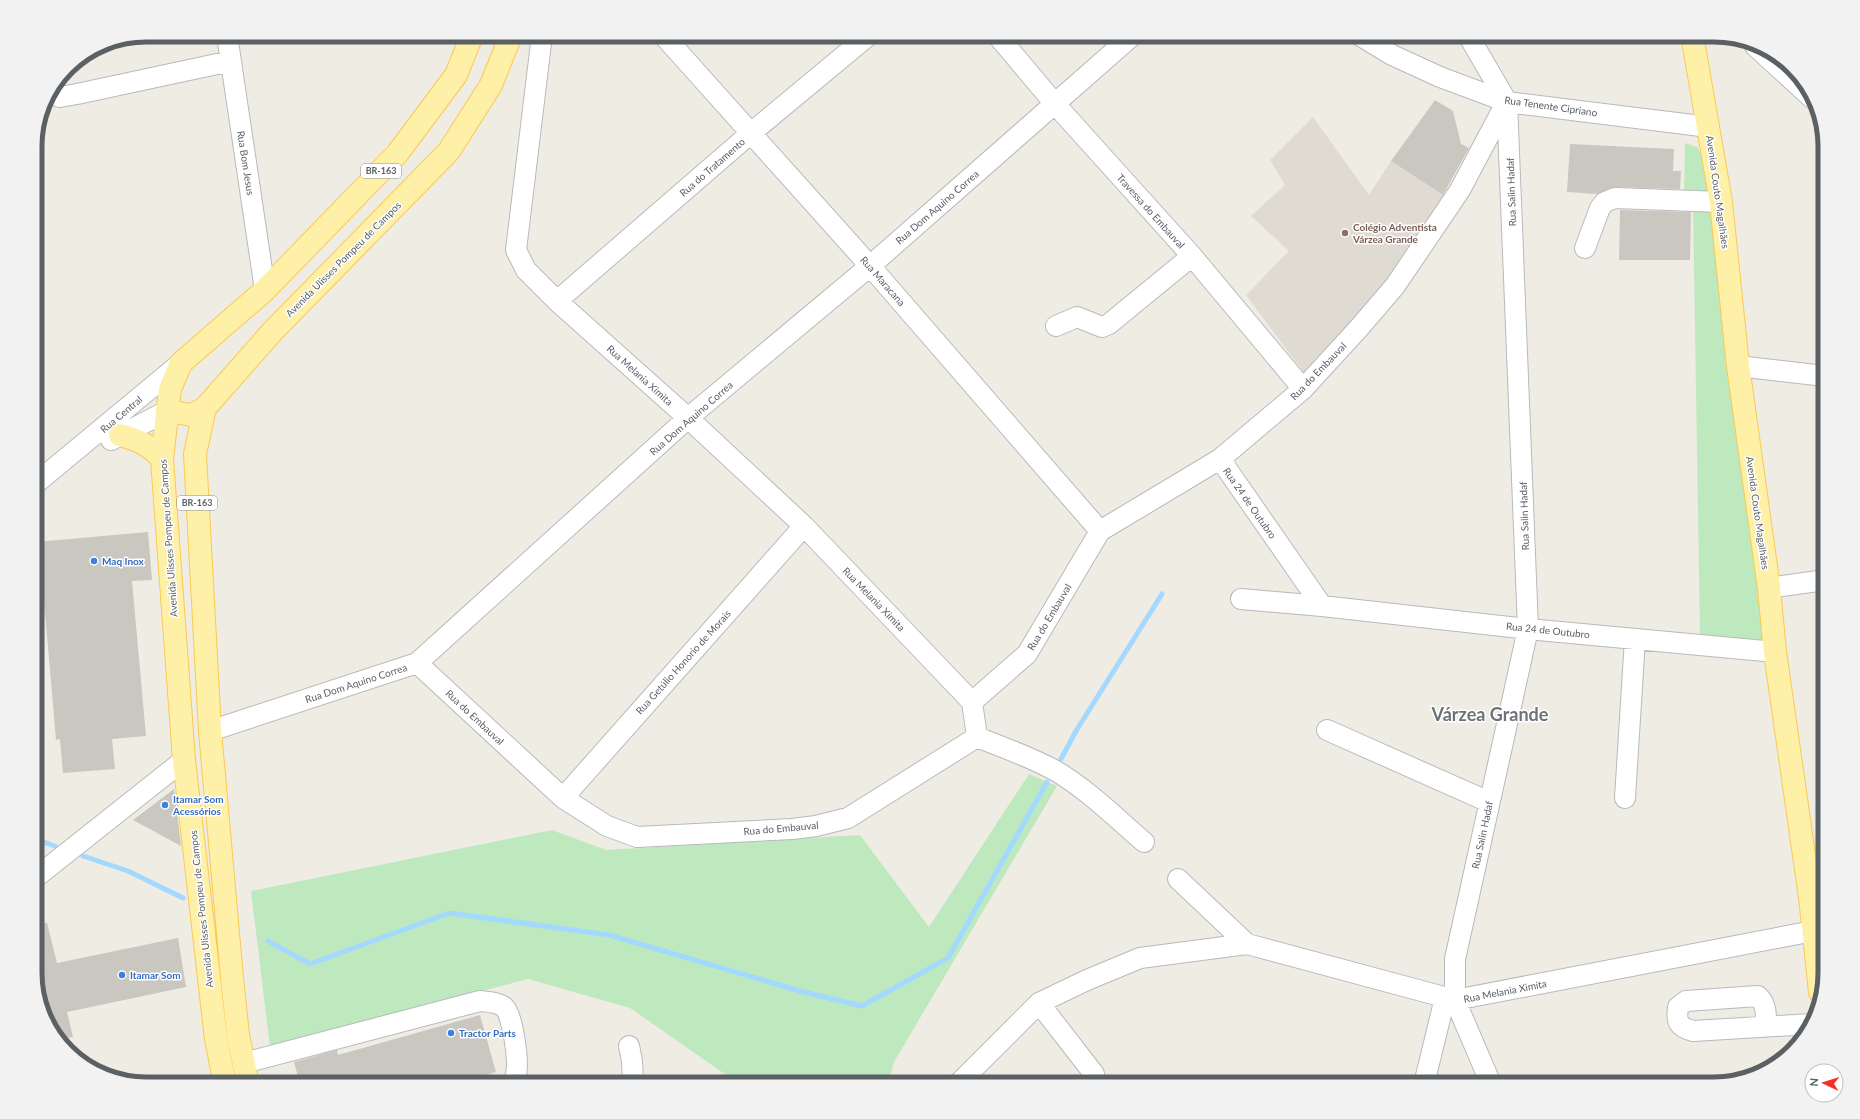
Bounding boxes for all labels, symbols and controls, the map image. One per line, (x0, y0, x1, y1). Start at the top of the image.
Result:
street label: Rua Tenente Cipriano (1504, 94, 1598, 118)
street label: Rua Bom Jesus (235, 130, 257, 196)
street label: Rua do Tratamento (677, 135, 747, 199)
street label: Avenida Couto Magalhães (1704, 135, 1732, 249)
street label: Rua Salin Hadaf (1504, 157, 1518, 227)
road number: BR-163 (361, 164, 401, 178)
street label: Rua Dom Aquino Correa (893, 168, 981, 246)
street label: Travessa do Embauval (1114, 171, 1188, 251)
street label: Avenida Ulisses Pompeu de Campos (283, 199, 403, 319)
place label: Colégio Adventista Várzea Grande (1352, 221, 1437, 245)
marker: Colégio Adventista Várzea Grande (1340, 228, 1350, 238)
street label: Rua Maracana (858, 254, 908, 308)
street label: Rua do Embauval (1287, 340, 1349, 402)
street label: Rua Melania Ximita (605, 342, 675, 408)
street label: Rua Dom Aquino Correa (647, 379, 735, 457)
street label: Rua Central (98, 393, 144, 435)
street label: Avenida Couto Magalhães (1744, 456, 1772, 570)
street label: Avenida Ulisses Pompeu de Campos (156, 459, 180, 617)
street label: Rua 24 de Outubro (1221, 465, 1279, 541)
street label: Rua Salin Hadaf (1517, 481, 1531, 551)
road number: BR-163 (177, 496, 217, 510)
place label: Maq Inox (102, 555, 145, 567)
marker: Maq Inox (89, 556, 99, 566)
street label: Rua Melania Ximita (840, 564, 908, 634)
street label: Rua do Embauval (1024, 582, 1074, 652)
street label: Rua Getúlio Honorio de Morais (633, 607, 733, 717)
street label: Rua 24 de Outubro (1506, 620, 1591, 640)
street label: Rua Dom Aquino Correa (304, 661, 408, 705)
street label: Rua do Embauval (443, 687, 507, 747)
district label: Várzea Grande (1431, 703, 1549, 725)
place label: Itamar Som Acessórios (172, 793, 224, 817)
marker: Itamar Som Acessórios (160, 800, 170, 810)
street label: Rua Salin Hadaf (1469, 800, 1495, 870)
street label: Rua do Embauval (743, 819, 819, 837)
street label: Avenida Ulisses Pompeu de Campos (187, 830, 215, 988)
place label: Itamar Som (130, 969, 181, 981)
marker: Itamar Som (117, 970, 127, 980)
street label: Rua Melania Ximita (1462, 977, 1548, 1005)
place label: Tractor Parts (459, 1027, 516, 1039)
marker: Tractor Parts (446, 1028, 456, 1038)
north arrow (1804, 1063, 1844, 1103)
text: N (1807, 1078, 1820, 1087)

